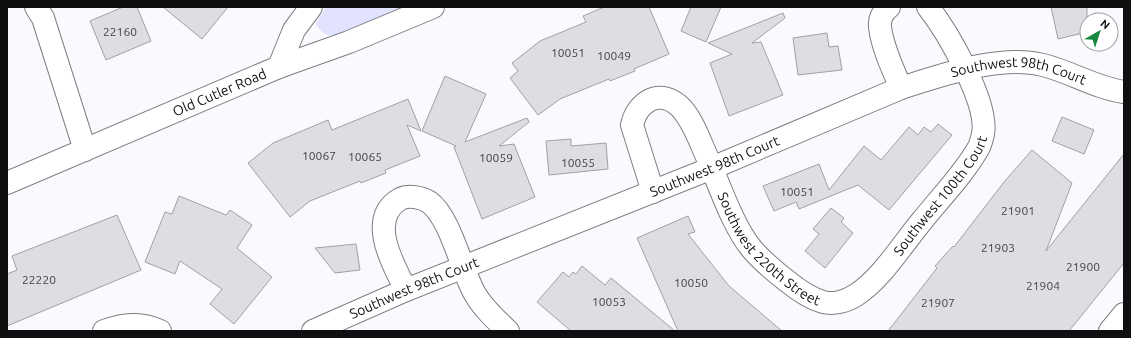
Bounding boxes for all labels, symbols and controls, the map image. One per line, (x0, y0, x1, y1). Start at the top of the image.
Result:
north arrow (1079, 12, 1119, 52)
text: N (1098, 17, 1112, 31)
house number: 22160 (103, 25, 137, 38)
house number: 10051 (551, 46, 585, 59)
house number: 10049 (597, 49, 631, 62)
street label: Southwest 98th Court (949, 54, 1089, 88)
street label: Old Cutler Road (170, 65, 269, 119)
street label: Southwest 98th Court (647, 132, 782, 200)
street label: Southwest 100th Court (890, 134, 990, 259)
house number: 10067 (302, 149, 336, 162)
house number: 10065 (348, 150, 382, 163)
house number: 10059 (479, 151, 513, 164)
house number: 10055 (561, 156, 595, 169)
house number: 10051 (780, 185, 814, 198)
street label: Southwest 220th Street (715, 190, 823, 309)
house number: 21901 (1001, 204, 1035, 217)
house number: 21903 (981, 241, 1015, 254)
street label: Southwest 98th Court (347, 254, 482, 322)
house number: 21900 (1066, 260, 1100, 273)
house number: 22220 (22, 273, 56, 286)
house number: 10050 (674, 276, 708, 289)
house number: 21904 (1026, 279, 1060, 292)
house number: 10053 (592, 295, 626, 308)
house number: 21907 (921, 296, 955, 309)

